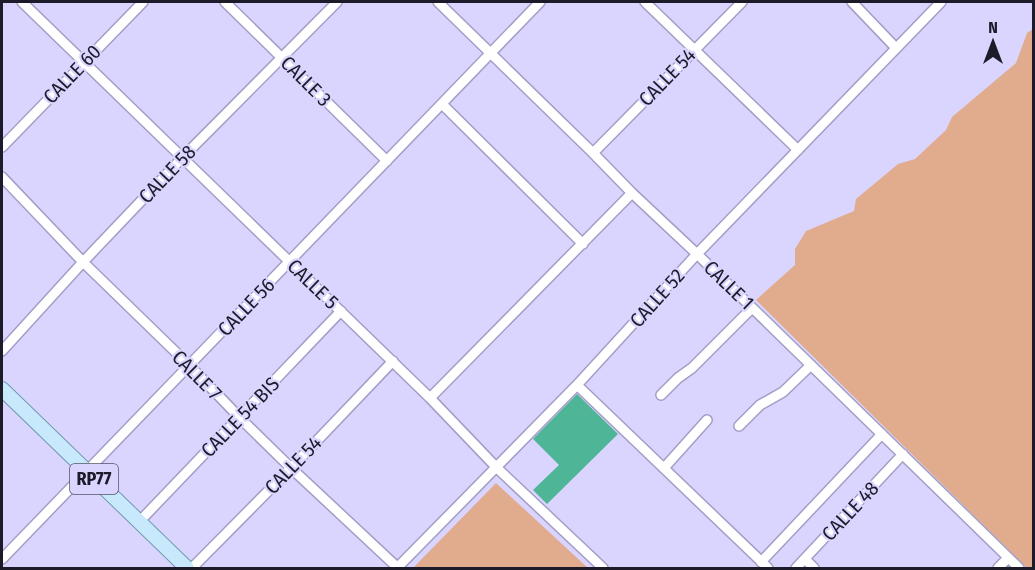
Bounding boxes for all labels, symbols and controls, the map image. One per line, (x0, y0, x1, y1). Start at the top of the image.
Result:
north arrow (963, 12, 1023, 72)
text: N (988, 18, 998, 37)
street label: CALLE 60 (38, 39, 106, 109)
street label: CALLE 54 (634, 43, 701, 111)
street label: CALLE 3 (276, 51, 336, 111)
street label: CALLE 58 (133, 140, 201, 208)
street label: CALLE 5 (282, 254, 344, 314)
street label: CALLE 1 (699, 255, 759, 315)
street label: CALLE 52 (625, 264, 690, 332)
street label: CALLE 56 (213, 273, 280, 341)
street label: CALLE 7 (167, 345, 227, 405)
street label: CALLE 54 BIS (196, 372, 284, 462)
street label: CALLE 54 (260, 431, 327, 499)
road number: RP77 (70, 464, 118, 494)
street label: CALLE 48 (817, 476, 883, 546)

